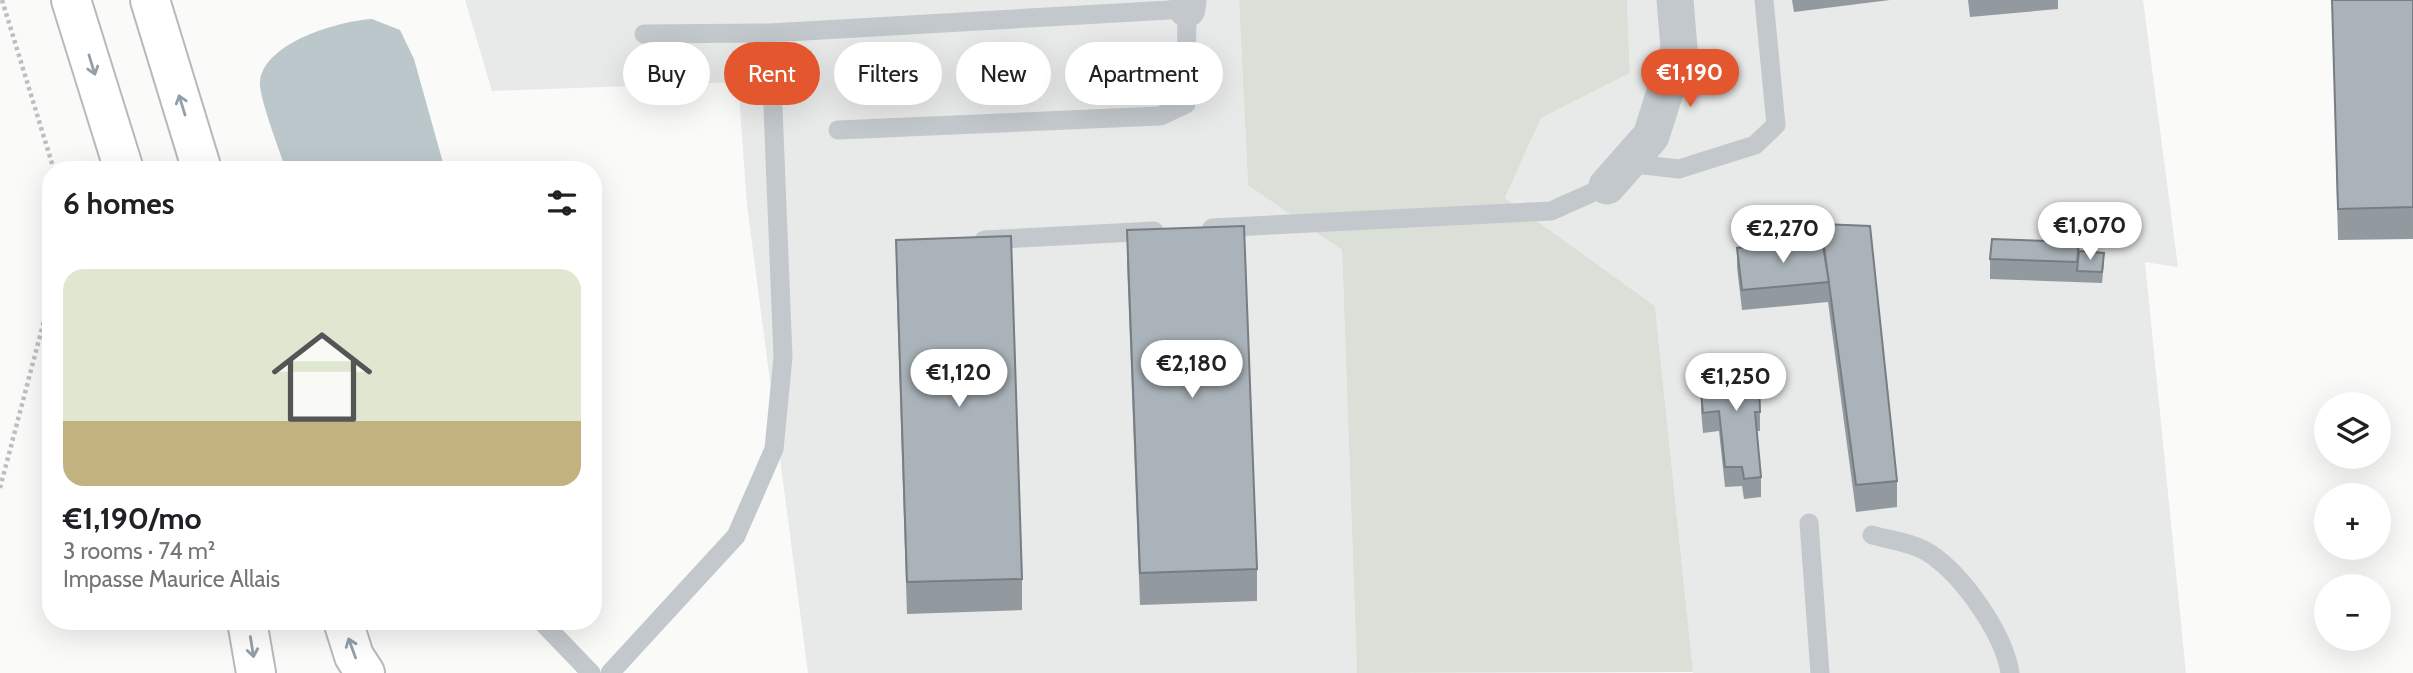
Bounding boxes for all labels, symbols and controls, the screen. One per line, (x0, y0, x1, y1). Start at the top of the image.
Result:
chip: Buy (623, 42, 710, 105)
chip: Rent (724, 42, 820, 105)
chip: Filters (834, 42, 942, 105)
chip: New (956, 42, 1051, 105)
chip: Apartment (1065, 42, 1223, 105)
pin: €1,190 (1633, 50, 1747, 109)
one-way arrow (86, 54, 99, 76)
text: €1,190 (1657, 58, 1723, 86)
one-way arrow (175, 94, 188, 116)
icon: filters (543, 184, 581, 222)
text: 6 homes (63, 185, 174, 222)
pin: €1,070 (2033, 202, 2147, 262)
pin: €2,270 (1726, 205, 1840, 265)
text: €1,070 (2054, 211, 2126, 239)
text: €2,270 (1747, 214, 1819, 242)
icon: home (259, 314, 385, 440)
pin: €2,180 (1135, 340, 1249, 400)
text: €2,180 (1157, 349, 1227, 377)
pin: €1,120 (902, 350, 1016, 409)
pin: €1,250 (1679, 354, 1793, 413)
text: €1,120 (926, 358, 992, 386)
text: €1,250 (1701, 362, 1771, 390)
map controls (2314, 392, 2391, 651)
button: layers (2314, 392, 2391, 469)
button: + (2314, 483, 2391, 560)
text: €1,190/mo (63, 500, 202, 537)
text: 3 rooms · 74 m² (63, 537, 215, 565)
text: Impasse Maurice Allais (63, 565, 280, 593)
button: − (2314, 574, 2391, 651)
one-way arrow (246, 635, 259, 658)
one-way arrow (345, 638, 357, 659)

